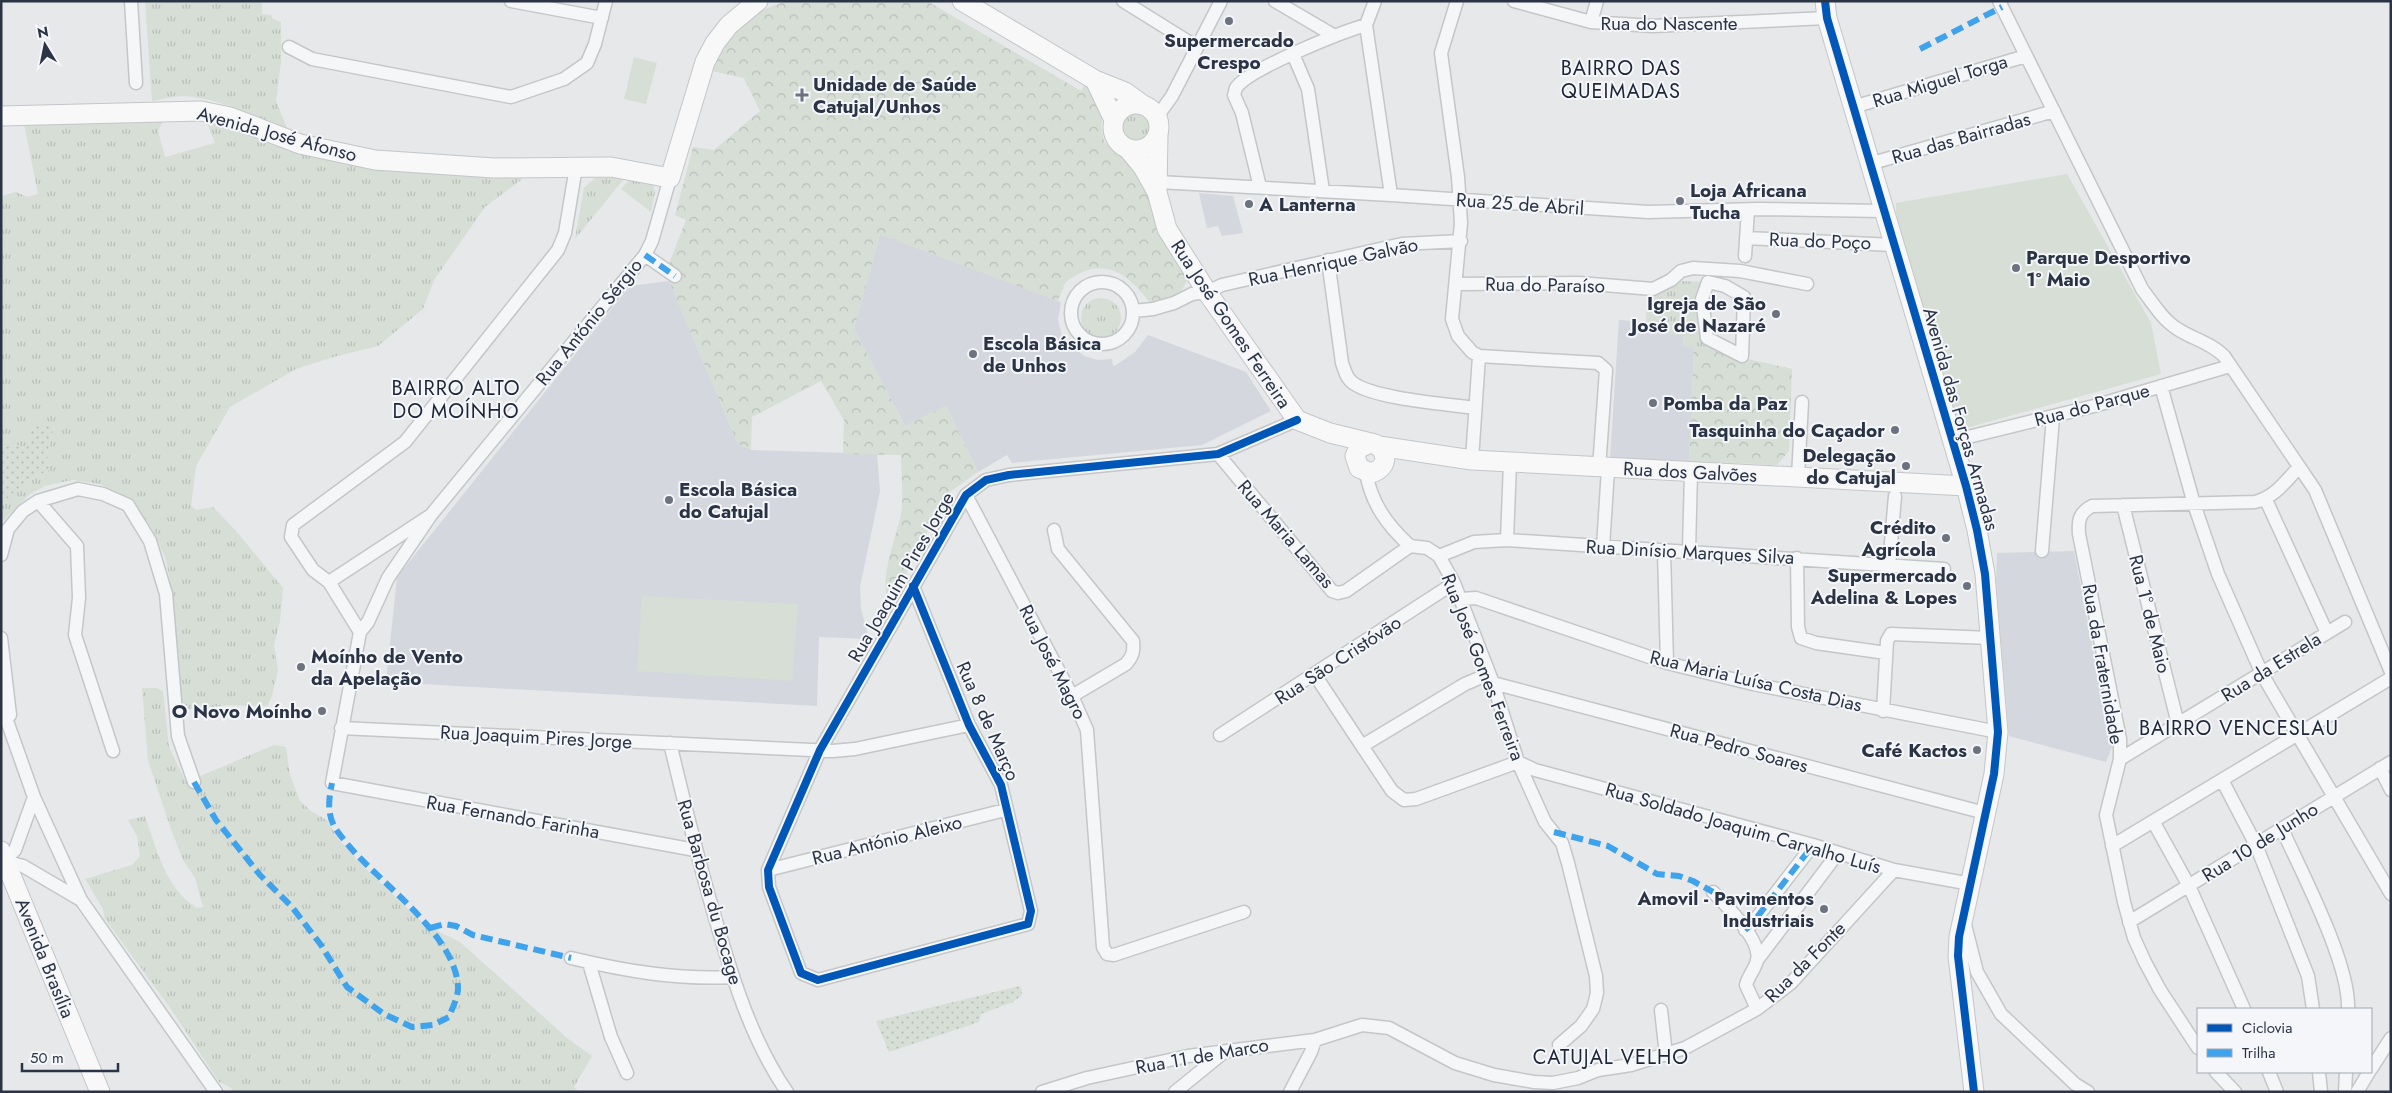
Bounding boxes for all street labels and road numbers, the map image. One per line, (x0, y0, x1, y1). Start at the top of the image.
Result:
street label: Rua do Nascente (1600, 10, 1738, 37)
street label: Rua Miguel Torga (1869, 48, 2011, 114)
street label: Avenida José Afonso (194, 100, 360, 168)
street label: Rua das Bairradas (1888, 105, 2034, 171)
street label: Rua 25 de Abril (1455, 186, 1585, 222)
street label: Rua do Poço (1769, 226, 1871, 256)
street label: Rua Henrique Galvão (1246, 231, 1420, 293)
street label: Rua José Gomes Ferreira (1164, 234, 1298, 414)
street label: Rua António Sérgio (529, 253, 649, 391)
street label: Rua do Paraíso (1485, 270, 1605, 300)
street label: Avenida das Forças Armadas (1916, 304, 2006, 534)
street label: Rua do Parque (2031, 377, 2153, 433)
street label: Rua dos Galvões (1622, 455, 1758, 489)
street label: Rua Maria Lamas (1231, 474, 1341, 594)
street label: Rua Joaquim Pires Jorge (841, 487, 961, 667)
street label: Rua Dinísio Marques Silva (1585, 533, 1795, 571)
street label: Rua 1º de Maio (2122, 552, 2178, 676)
street label: Rua José Gomes Ferreira (1435, 570, 1531, 764)
street label: Rua da Fraternidade (2076, 582, 2130, 746)
street label: Rua José Magro (1012, 600, 1094, 724)
street label: Rua São Cristóvão (1269, 609, 1407, 711)
street label: Rua da Estrela (2216, 626, 2326, 708)
street label: Rua Maria Luísa Costa Dias (1647, 643, 1865, 719)
street label: Rua 8 de Março (950, 657, 1026, 785)
street label: Rua Pedro Soares (1667, 717, 1811, 779)
street label: Rua Joaquim Pires Jorge (439, 718, 633, 756)
street label: Rua Soldado Joaquim Carvalho Luís (1602, 776, 1884, 880)
street label: Rua Fernando Farinha (424, 788, 602, 846)
street label: Rua Barbosa du Bocage (671, 796, 749, 988)
street label: Rua 10 de Junho (2197, 796, 2323, 888)
street label: Rua António Aleixo (809, 808, 965, 872)
street label: Avenida Brasília (9, 894, 81, 1022)
street label: Rua da Fonte (1758, 915, 1852, 1009)
street label: Rua 11 de Marco (1133, 1031, 1271, 1081)

